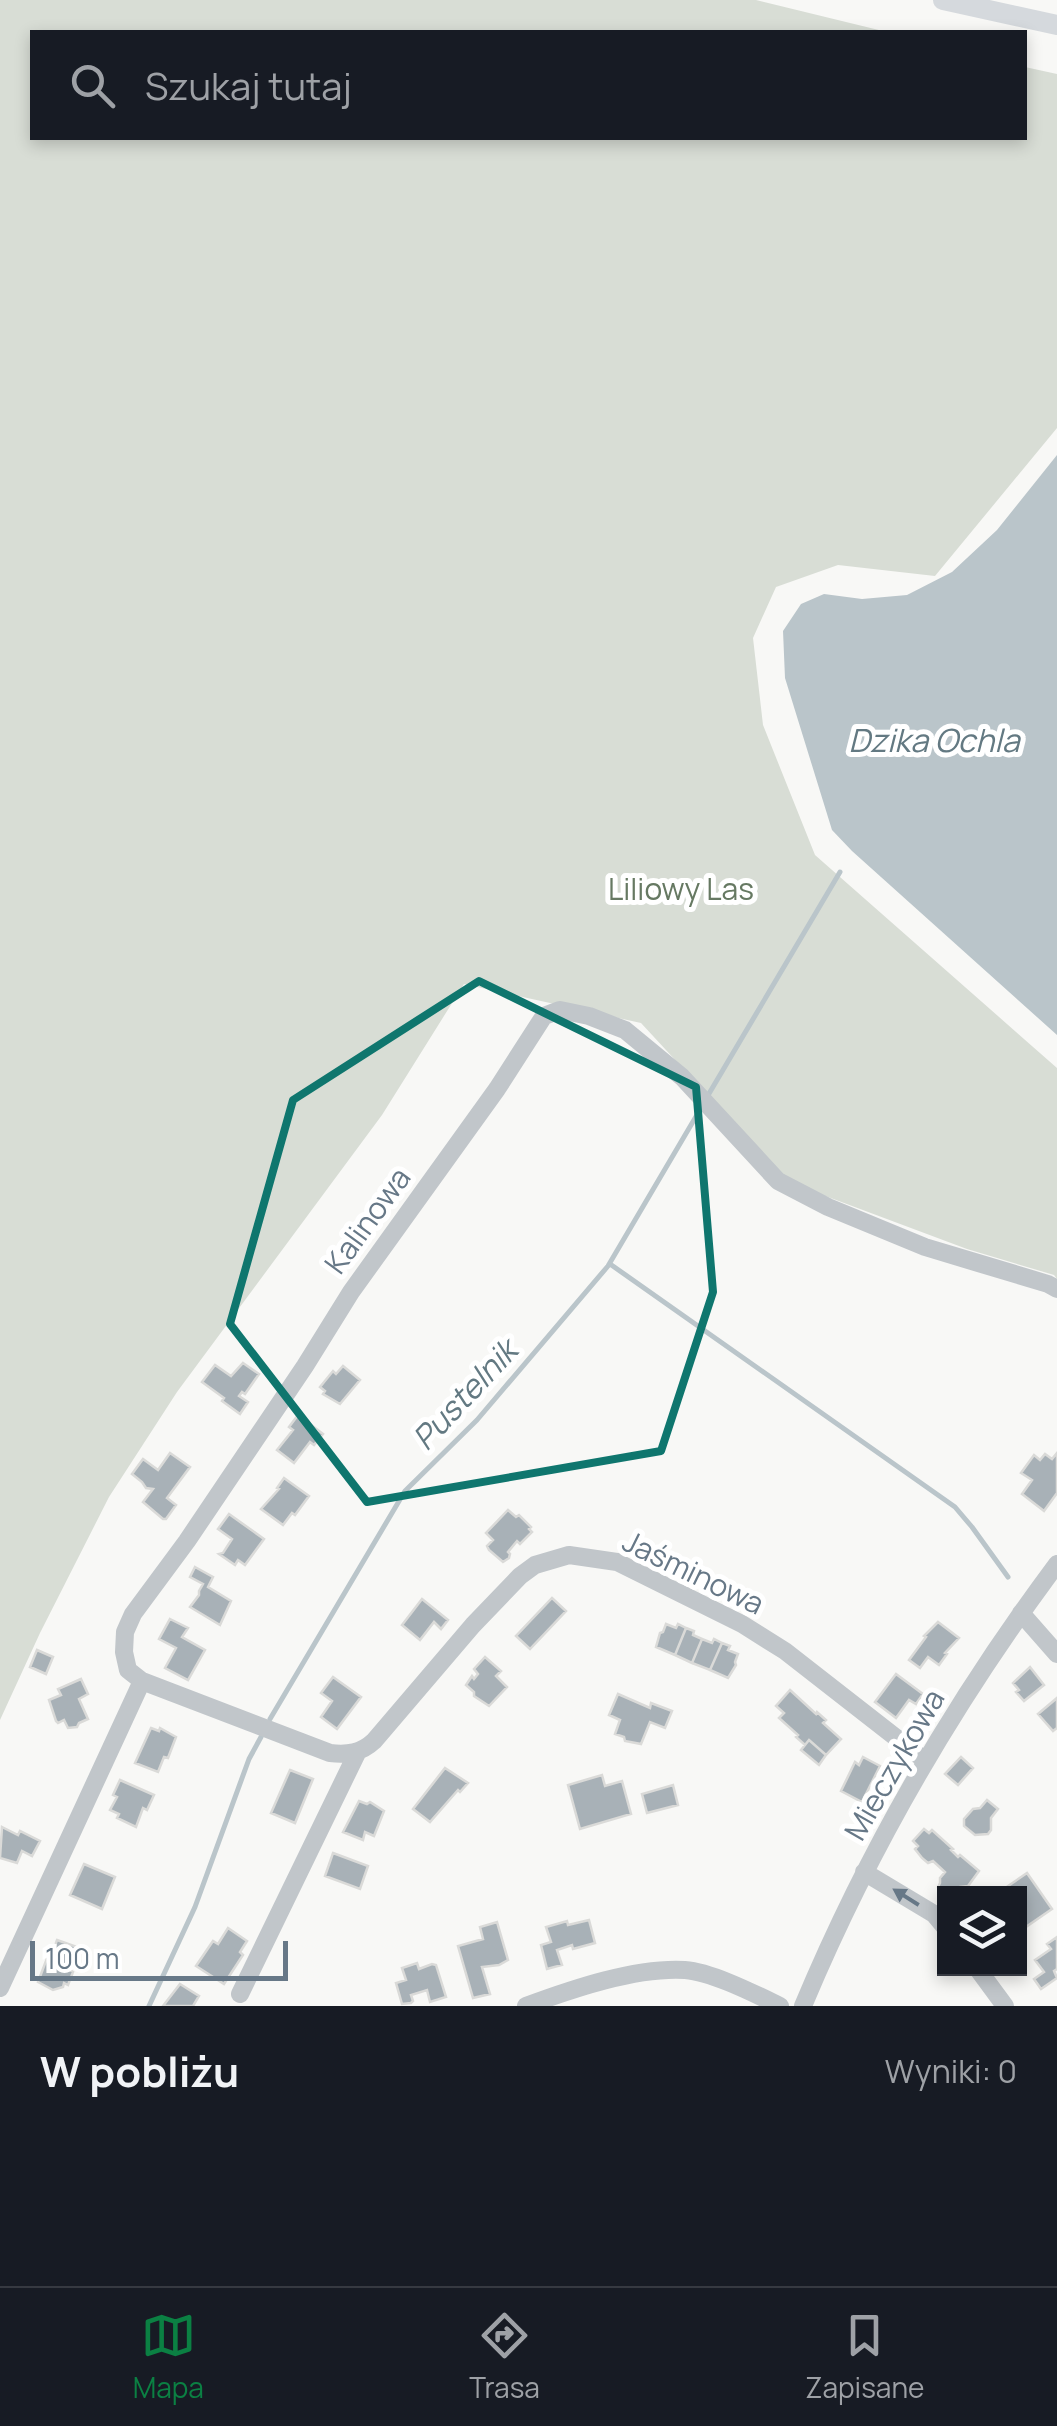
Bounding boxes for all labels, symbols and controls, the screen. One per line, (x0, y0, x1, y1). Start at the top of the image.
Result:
search box (30, 30, 1027, 140)
icon: search (65, 58, 120, 113)
text: Szukaj tutaj (145, 59, 352, 111)
water label: Dzika Ochla (848, 718, 1022, 762)
park label: Liliowy Las (608, 868, 754, 909)
street label: Kalinowa (314, 1159, 419, 1282)
water label: Pustelnik (402, 1327, 529, 1459)
street label: Jaśminowa (616, 1520, 771, 1623)
street label: Mieczykowa (834, 1681, 953, 1847)
map controls (937, 1886, 1027, 1976)
button: layers (937, 1886, 1027, 1976)
one-way arrow (892, 1889, 920, 1906)
scale bar (30, 1936, 288, 1980)
text: 100 m (45, 1939, 119, 1977)
text: W pobliżu (40, 2042, 239, 2100)
text: Wyniki: 0 (885, 2049, 1017, 2093)
tab: Mapa (133, 2308, 204, 2406)
tab: Trasa (469, 2308, 540, 2406)
tab: Zapisane (805, 2308, 924, 2406)

